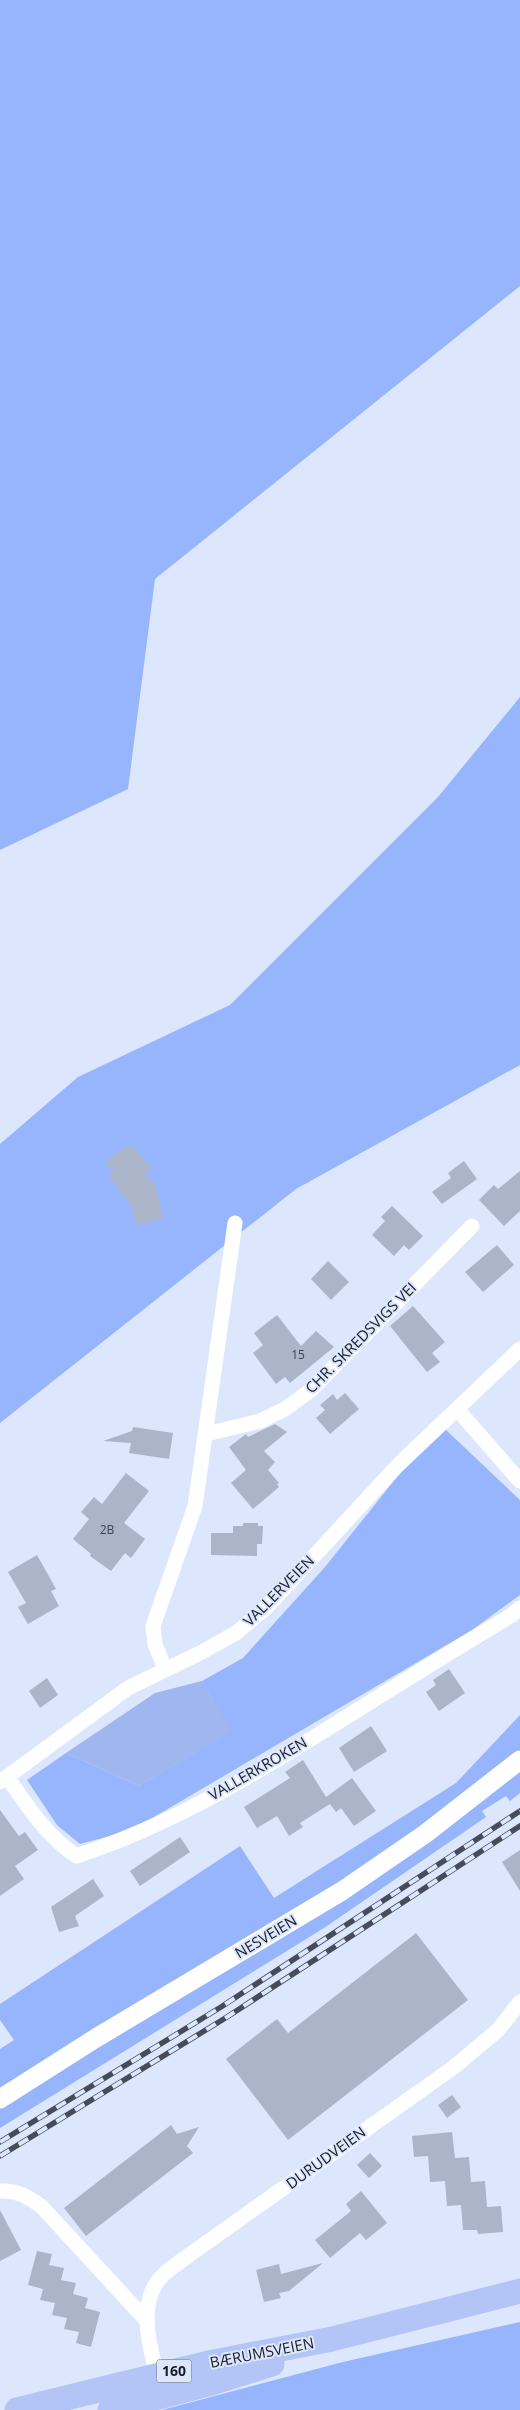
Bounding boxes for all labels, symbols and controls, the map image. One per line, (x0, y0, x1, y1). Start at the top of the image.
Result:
street label: CHR. SKREDSVIGS VEI (300, 1277, 420, 1397)
house number: 15 (291, 1346, 305, 1363)
house number: 2B (100, 1521, 115, 1538)
street label: VALLERVEIEN (238, 1550, 318, 1630)
street label: VALLERKROKEN (205, 1732, 310, 1804)
street label: NESVEIEN (231, 1910, 300, 1962)
street label: DURUDVEIEN (282, 2121, 369, 2193)
street label: BÆRUMSVEIEN (208, 2332, 316, 2372)
road number: 160 (156, 2360, 192, 2382)

